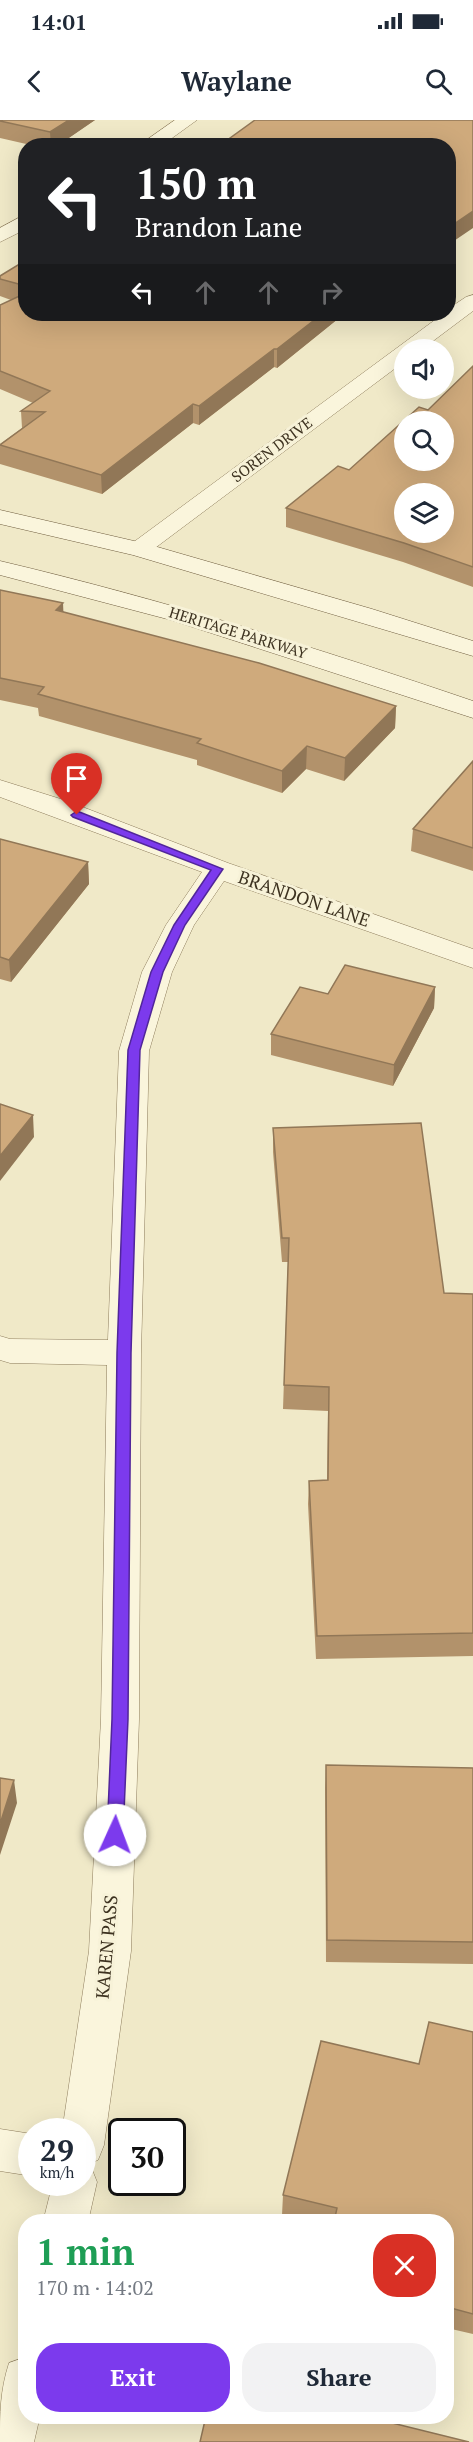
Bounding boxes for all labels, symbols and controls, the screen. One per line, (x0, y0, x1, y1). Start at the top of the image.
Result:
text: 14:01 (30, 7, 87, 36)
text: Waylane (181, 63, 292, 99)
icon: back (18, 65, 51, 98)
icon: search (422, 65, 455, 98)
text: 150 m (135, 155, 256, 211)
icon: left (36, 162, 114, 240)
text: Brandon Lane (135, 209, 302, 245)
icon: left (126, 276, 159, 309)
icon: ahead (189, 276, 222, 309)
icon: ahead (252, 276, 285, 309)
icon: right (315, 276, 348, 309)
map controls (394, 339, 454, 543)
button: sound (394, 339, 454, 399)
button: search (394, 411, 454, 471)
street label: SOREN DRIVE (227, 412, 316, 486)
button: layers (394, 483, 454, 543)
street label: HERITAGE PARKWAY (167, 602, 310, 663)
pin (51, 753, 102, 815)
icon: arrive (60, 762, 93, 795)
street label: BRANDON LANE (235, 864, 373, 932)
position arrow (83, 1803, 147, 1867)
street label: KAREN PASS (90, 1894, 122, 2000)
speed limit sign: 30 (108, 2118, 186, 2196)
text: 29 (40, 2130, 74, 2170)
text: km/h (40, 2162, 74, 2182)
text: 1 min (36, 2228, 134, 2275)
button: close (373, 2234, 436, 2297)
text: 170 m · 14:02 (36, 2274, 154, 2301)
button: Exit (36, 2343, 230, 2412)
button: Share (242, 2343, 436, 2412)

